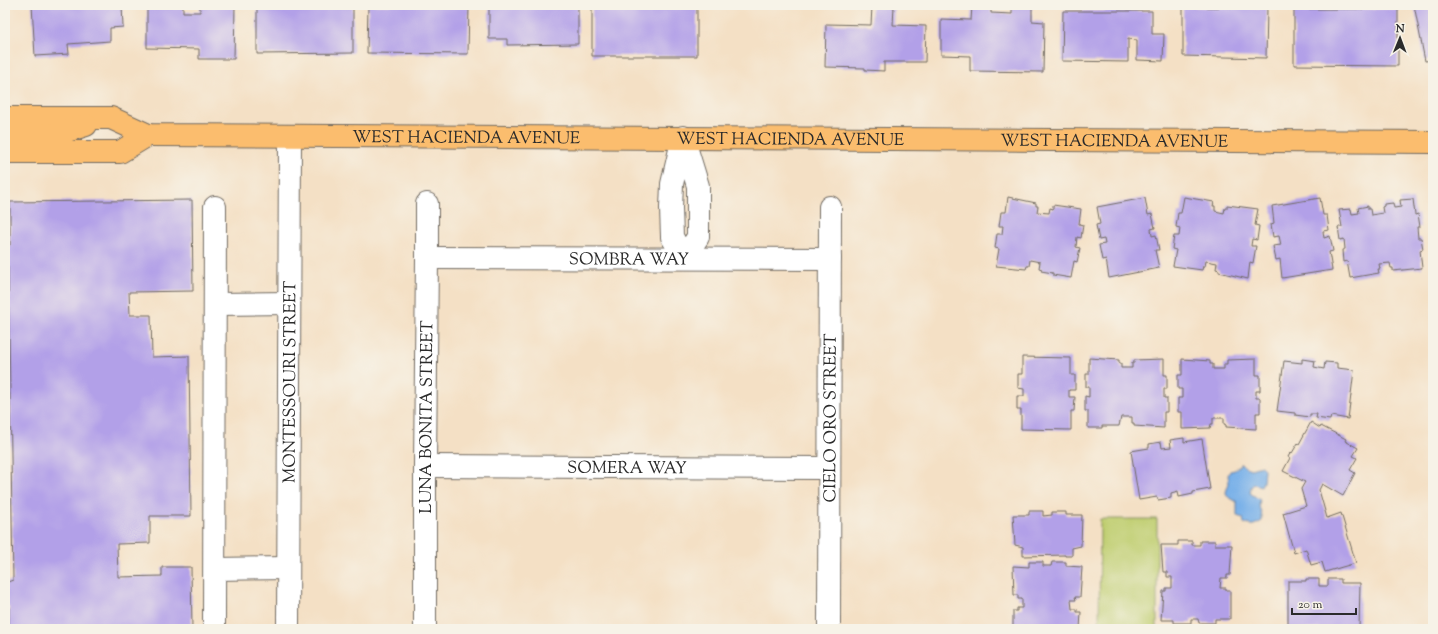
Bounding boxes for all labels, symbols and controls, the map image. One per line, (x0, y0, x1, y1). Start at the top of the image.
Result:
north arrow (1380, 18, 1420, 58)
text: N (1395, 21, 1405, 37)
street label: WEST HACIENDA AVENUE (352, 126, 580, 151)
street label: WEST HACIENDA AVENUE (676, 128, 904, 153)
street label: WEST HACIENDA AVENUE (1000, 130, 1228, 155)
street label: SOMBRA WAY (569, 248, 689, 273)
street label: MONTESSOURI STREET (279, 281, 303, 483)
street label: LUNA BONITA STREET (415, 320, 440, 514)
street label: CIELO ORO STREET (819, 333, 844, 503)
street label: SOMERA WAY (567, 457, 687, 481)
scale bar (1292, 590, 1356, 616)
text: 20 m (1298, 596, 1323, 614)

